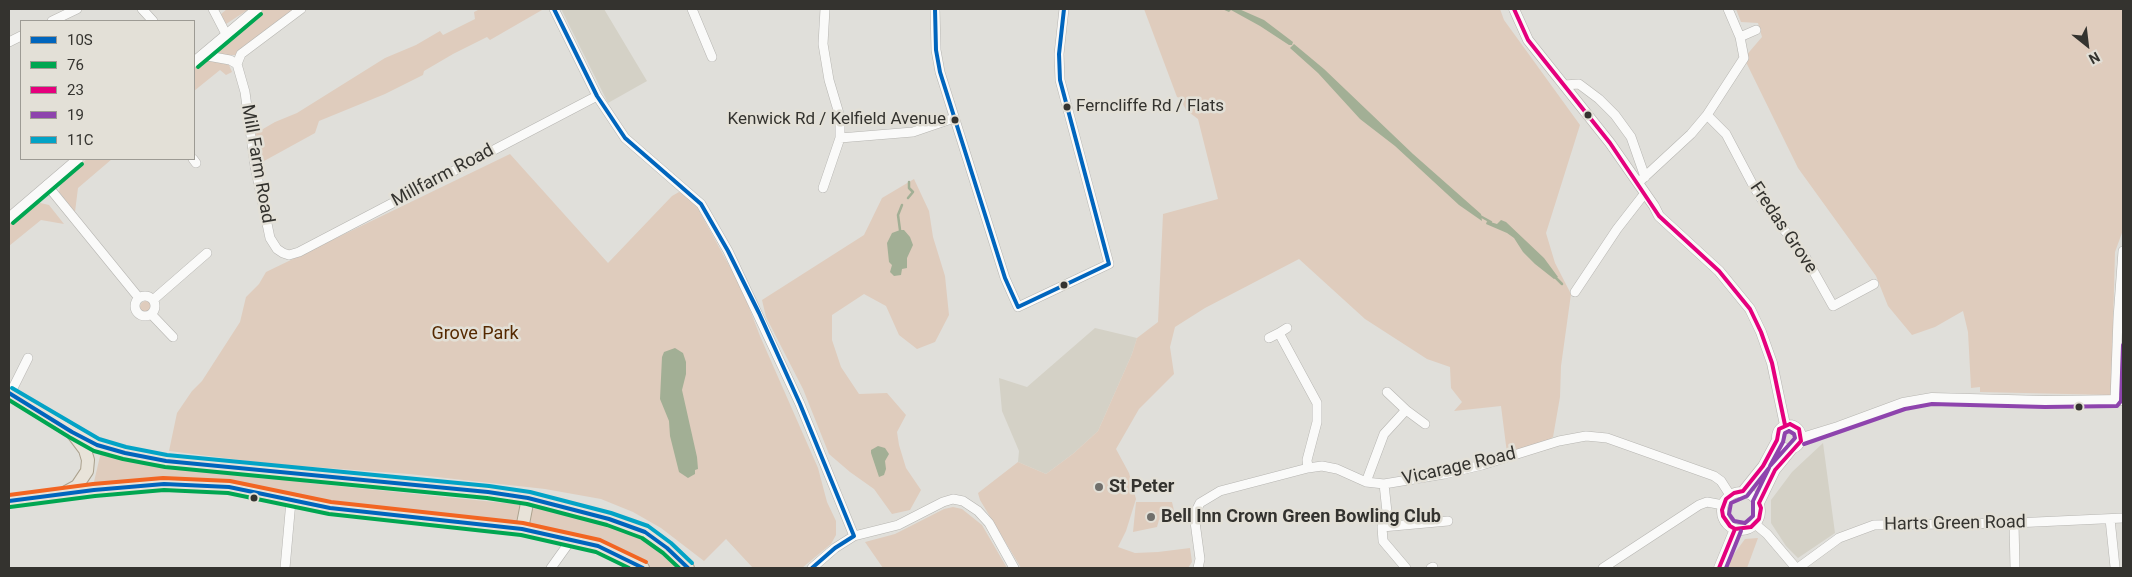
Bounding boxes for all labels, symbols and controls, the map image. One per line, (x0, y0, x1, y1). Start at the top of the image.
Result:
legend (20, 20, 195, 160)
north arrow (2062, 20, 2112, 70)
text: 10S (67, 31, 93, 49)
text: N (2086, 49, 2102, 68)
text: 76 (67, 56, 84, 74)
text: 23 (67, 81, 84, 99)
place label: Ferncliffe Rd / Flats (1076, 97, 1224, 117)
marker: Ferncliffe Rd / Flats (1062, 102, 1072, 112)
street label: Mill Farm Road (236, 103, 278, 225)
text: 19 (67, 106, 84, 124)
place label: Kenwick Rd / Kelfield Avenue (727, 110, 946, 130)
unlabelled marker (1583, 110, 1593, 120)
marker: Kenwick Rd / Kelfield Avenue (950, 115, 960, 125)
text: 11C (67, 131, 94, 149)
street label: Millfarm Road (388, 140, 498, 212)
street label: Fredas Grove (1745, 178, 1821, 278)
unlabelled marker (1059, 280, 1069, 290)
park label: Grove Park (431, 323, 519, 345)
unlabelled marker (2074, 402, 2084, 412)
street label: Vicarage Road (1400, 443, 1518, 491)
place label: St Peter (1109, 476, 1174, 498)
marker: St Peter (1093, 481, 1105, 493)
unlabelled marker (249, 493, 259, 503)
place label: Bell Inn Crown Green Bowling Club (1161, 506, 1441, 528)
marker: Bell Inn Crown Green Bowling Club (1145, 511, 1157, 523)
street label: Harts Green Road (1884, 512, 2026, 536)

